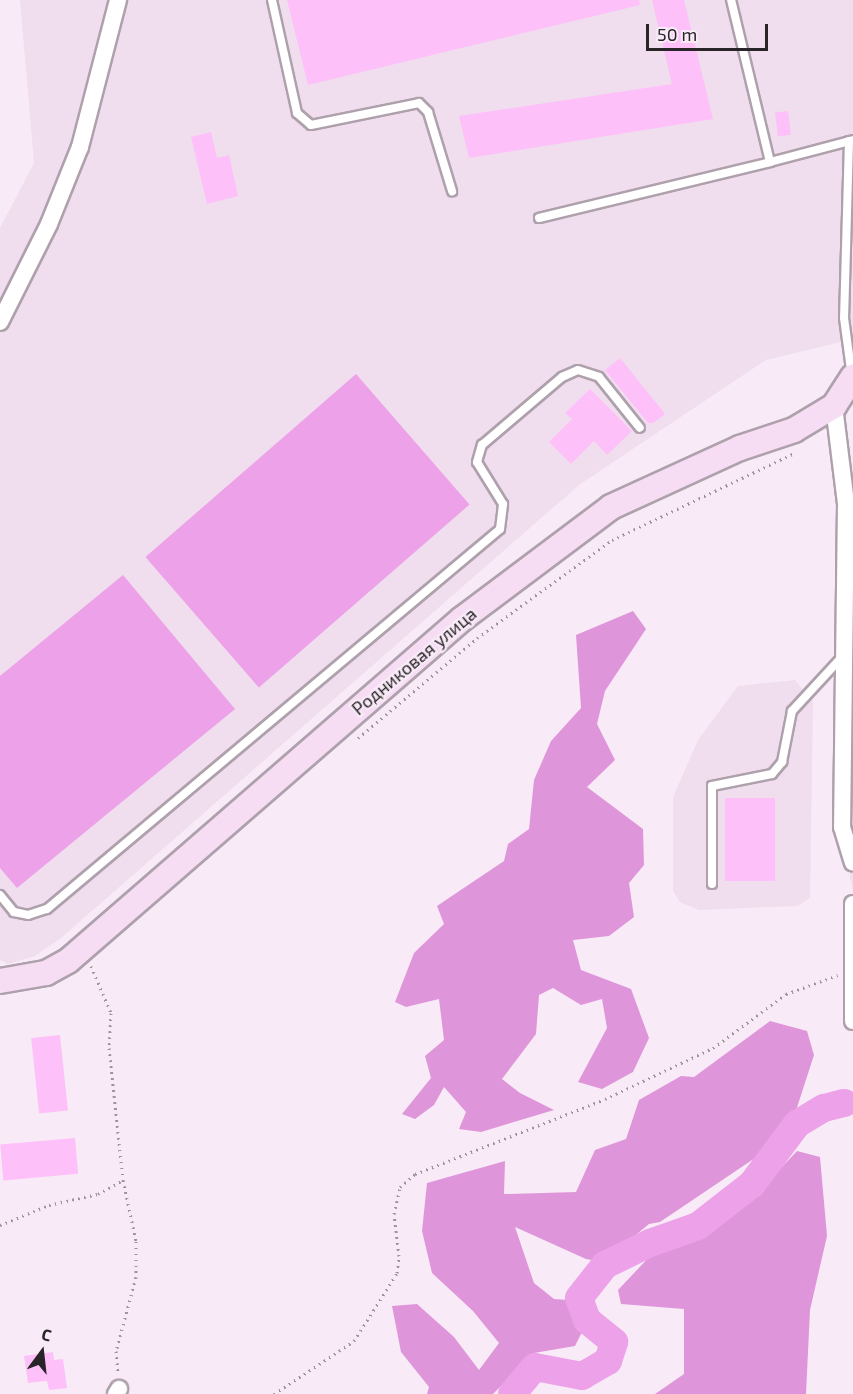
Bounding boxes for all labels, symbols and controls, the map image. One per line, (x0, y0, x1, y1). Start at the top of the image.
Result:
scale bar (649, 12, 770, 50)
text: 50 m (657, 23, 697, 45)
street label: Родниковая улица (347, 603, 481, 719)
north arrow (12, 1322, 72, 1382)
text: С (40, 1324, 54, 1345)

